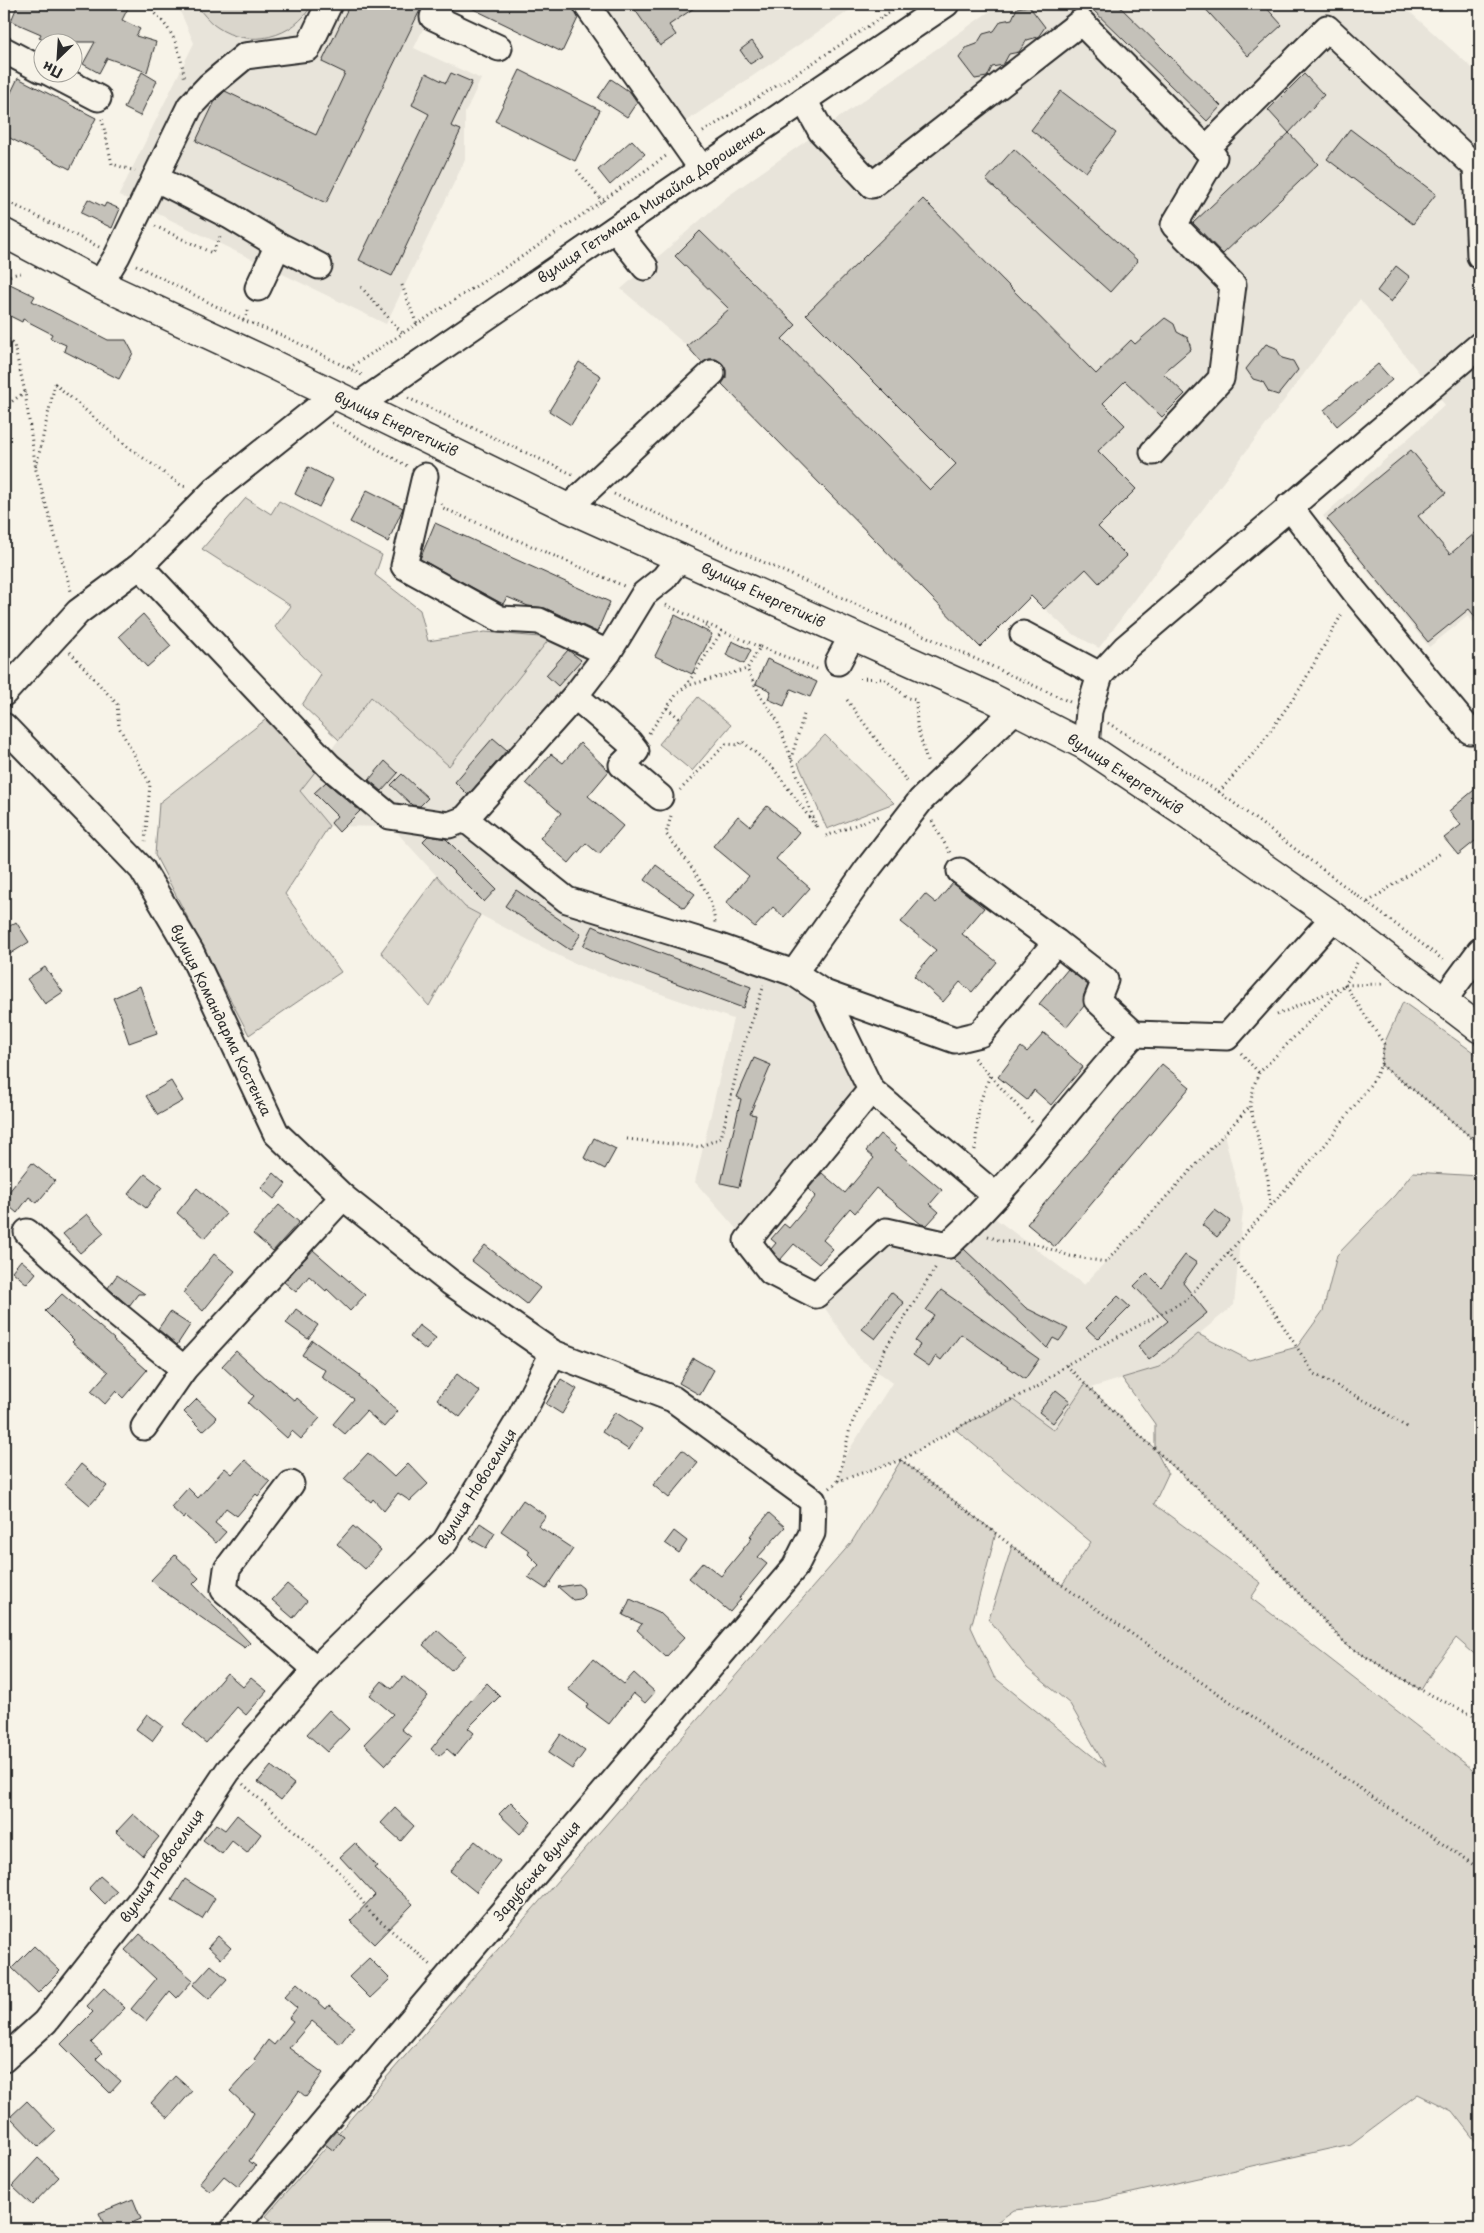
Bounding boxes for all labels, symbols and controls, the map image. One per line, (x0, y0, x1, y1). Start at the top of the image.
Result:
north arrow (32, 32, 82, 82)
text: Пн (39, 56, 66, 84)
street label: вулиця Гетьмана Михайла Дорошенка (533, 119, 769, 288)
street label: вулиця Енергетиків (331, 386, 462, 461)
street label: вулиця Енергетиків (698, 557, 829, 632)
street label: вулиця Енергетиків (1063, 728, 1187, 819)
street label: вулиця Командарма Костенка (166, 920, 277, 1120)
street label: вулиця Новоселиця (432, 1424, 521, 1549)
street label: вулиця Новоселиця (114, 1805, 209, 1927)
street label: Зарубська вулиця (488, 1816, 585, 1925)

